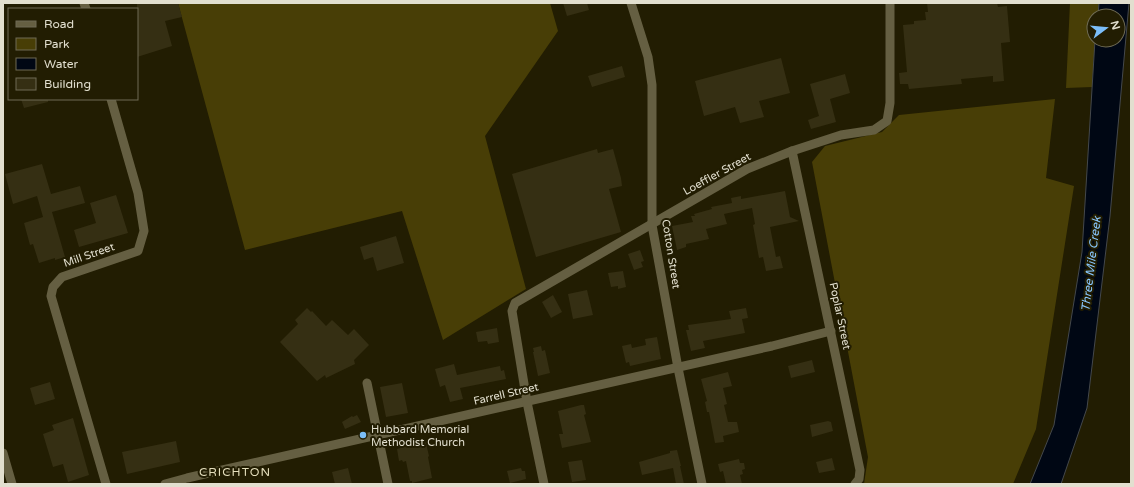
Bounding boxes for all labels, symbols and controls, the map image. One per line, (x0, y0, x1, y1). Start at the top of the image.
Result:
legend (8, 8, 138, 100)
north arrow (1086, 8, 1126, 48)
text: Road (44, 17, 74, 31)
text: N (1108, 19, 1123, 31)
text: Park (44, 37, 70, 51)
text: Water (44, 57, 79, 71)
text: Building (44, 77, 91, 91)
street label: Loeffler Street (681, 150, 753, 198)
water label: Three Mile Creek (1078, 214, 1104, 312)
street label: Cotton Street (659, 218, 683, 290)
street label: Mill Street (62, 240, 116, 270)
street label: Poplar Street (827, 281, 853, 351)
street label: Farrell Street (472, 380, 540, 408)
place label: Hubbard Memorial Methodist Church (371, 423, 469, 449)
marker: Hubbard Memorial Methodist Church (358, 430, 368, 440)
district label: CRICHTON (199, 465, 271, 479)

